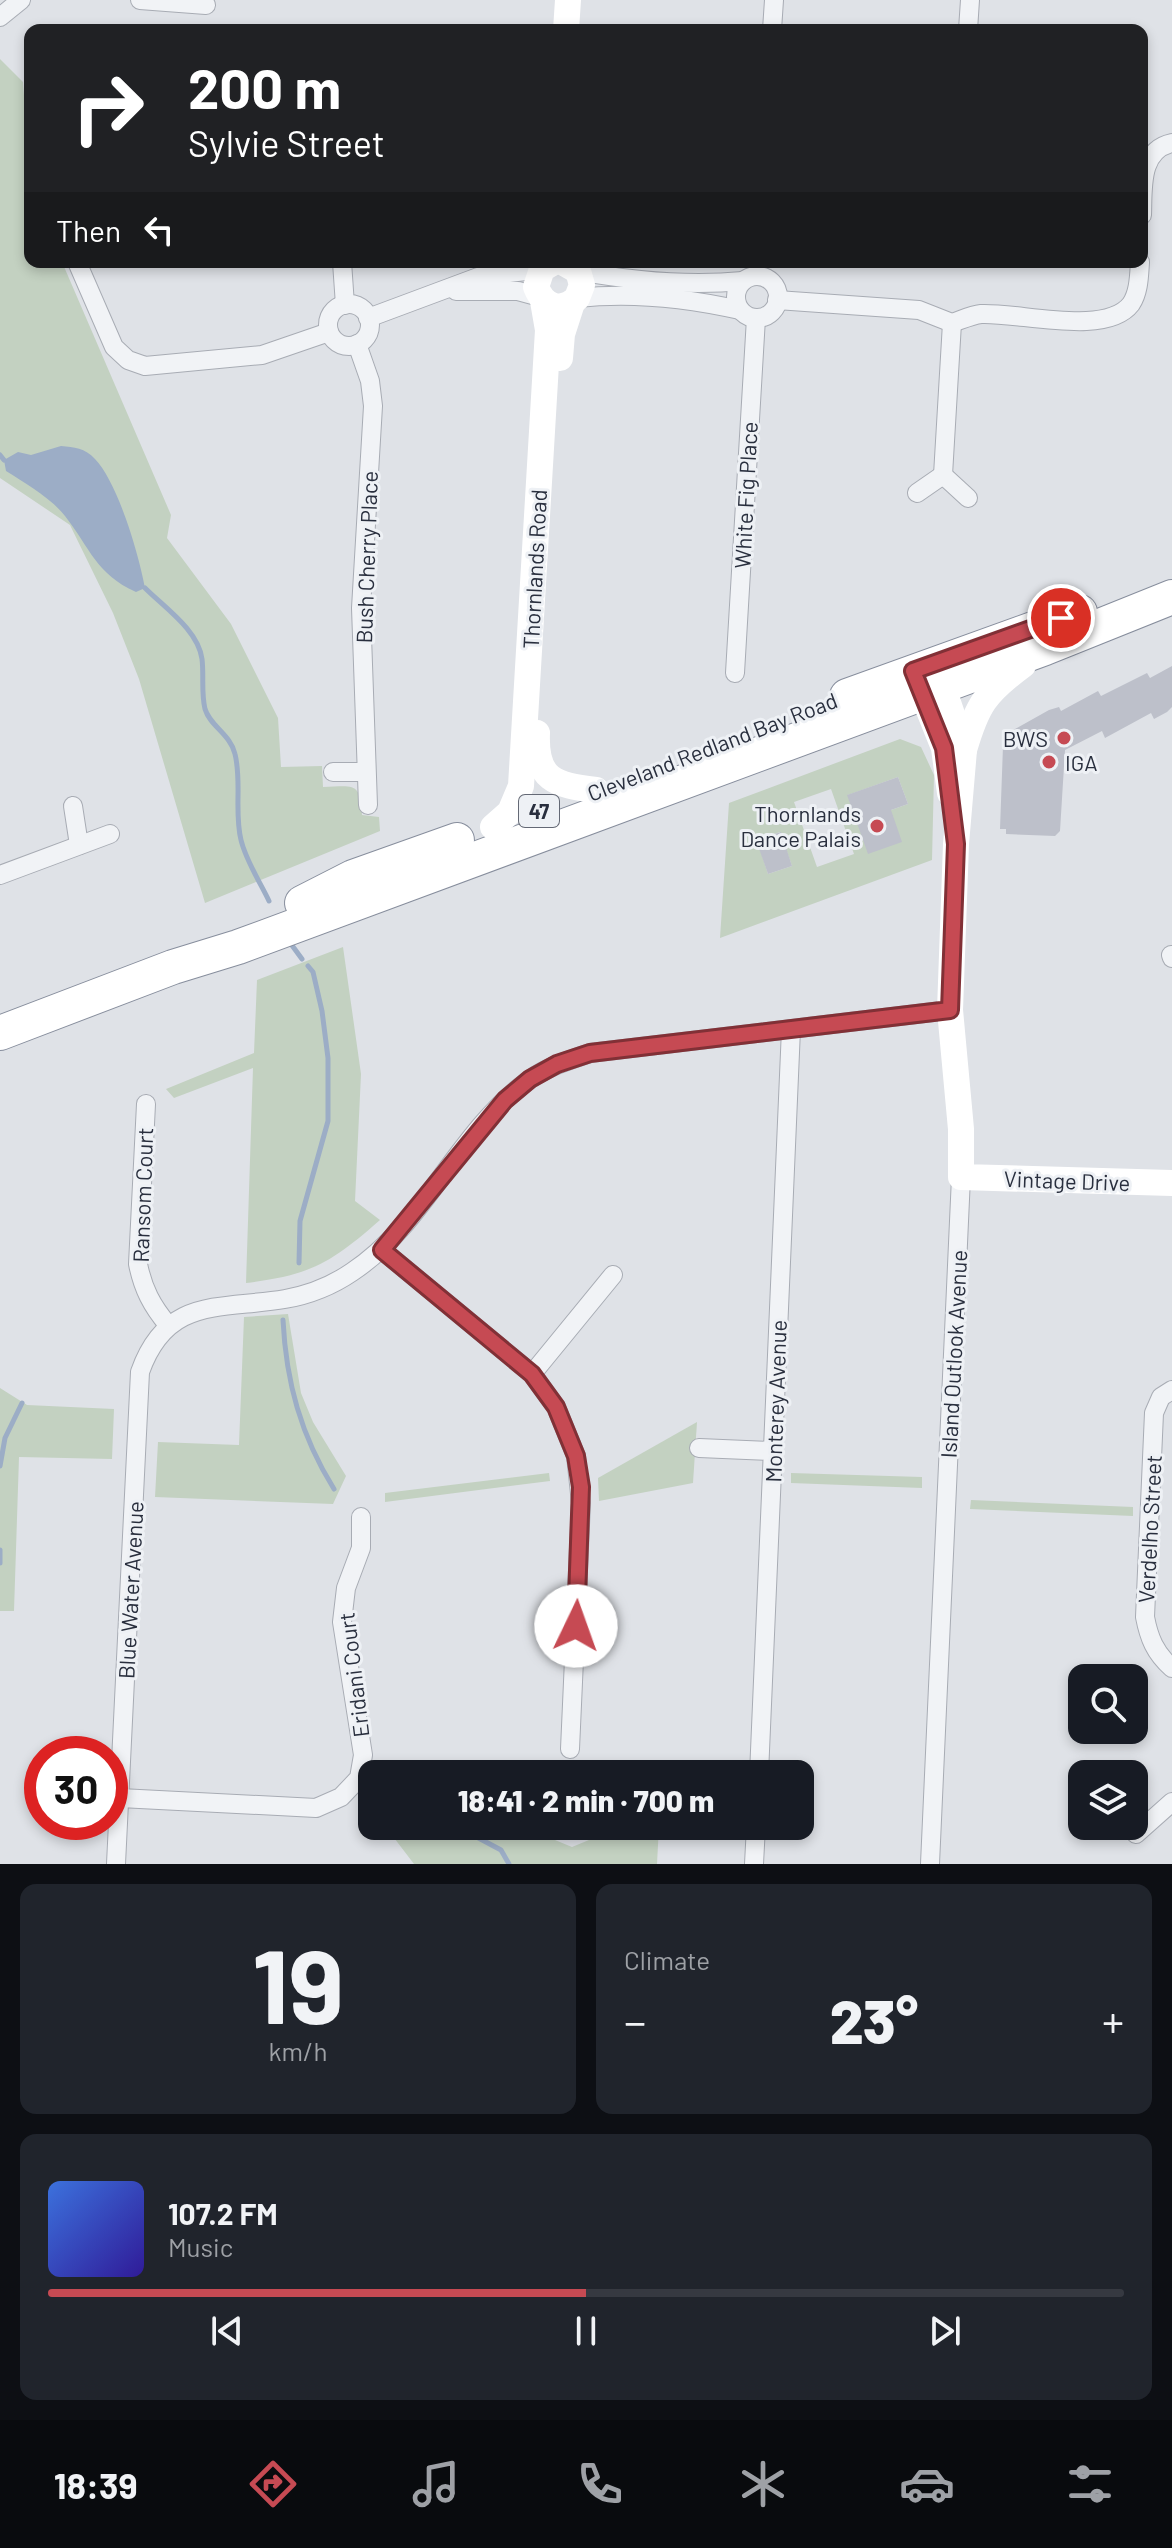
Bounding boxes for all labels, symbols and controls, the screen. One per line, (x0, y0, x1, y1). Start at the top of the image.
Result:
text: 200 m (188, 53, 341, 120)
icon: right (56, 56, 160, 160)
text: Sylvie Street (188, 121, 385, 164)
icon: left (137, 208, 181, 252)
text: Then (56, 212, 121, 248)
street label: White Fig Place (728, 421, 762, 569)
street label: Bush Cherry Place (350, 470, 382, 644)
street label: Thornlands Road (517, 489, 551, 649)
pin (1027, 584, 1095, 652)
icon: arrive (1039, 596, 1083, 640)
street label: Cleveland Redland Bay Road (583, 686, 841, 806)
place label: BWS (1003, 725, 1048, 751)
marker: BWS (1055, 729, 1073, 747)
place label: IGA (1065, 749, 1098, 775)
marker: IGA (1040, 753, 1058, 771)
road number: 47 (519, 795, 559, 827)
place label: Thornlands Dance Palais (740, 800, 861, 851)
marker: Thornlands Dance Palais (868, 817, 886, 835)
street label: Ransom Court (127, 1127, 157, 1263)
street label: Vintage Drive (1003, 1165, 1131, 1195)
street label: Island Outlook Avenue (935, 1249, 971, 1459)
street label: Monterey Avenue (759, 1319, 791, 1483)
street label: Verdelho Street (1132, 1454, 1166, 1604)
street label: Blue Water Avenue (112, 1500, 148, 1680)
position arrow (534, 1584, 618, 1668)
street label: Eridani Court (332, 1611, 374, 1739)
map controls (1068, 1664, 1148, 1840)
button: search (1068, 1664, 1148, 1744)
speed limit sign: 30 (24, 1736, 128, 1840)
button: layers (1068, 1760, 1148, 1840)
text: 18:41 · 2 min · 700 m (458, 1782, 714, 1818)
text: 19 (252, 1920, 344, 2045)
text: Climate (624, 1944, 710, 1975)
text: 23° (830, 1984, 918, 2056)
text: − (624, 1994, 646, 2047)
text: + (1102, 1994, 1124, 2047)
text: km/h (269, 2035, 327, 2066)
text: 107.2 FM (168, 2195, 278, 2231)
text: Music (168, 2231, 233, 2262)
icon: previous (205, 2309, 249, 2353)
icon: pause (564, 2309, 608, 2353)
icon: next (923, 2309, 967, 2353)
icon: directions (245, 2456, 301, 2512)
icon: music (408, 2456, 464, 2512)
icon: phone (572, 2456, 628, 2512)
icon: climate (735, 2456, 791, 2512)
icon: car (899, 2456, 955, 2512)
icon: filters (1062, 2456, 1118, 2512)
text: 18:39 (54, 2463, 138, 2506)

